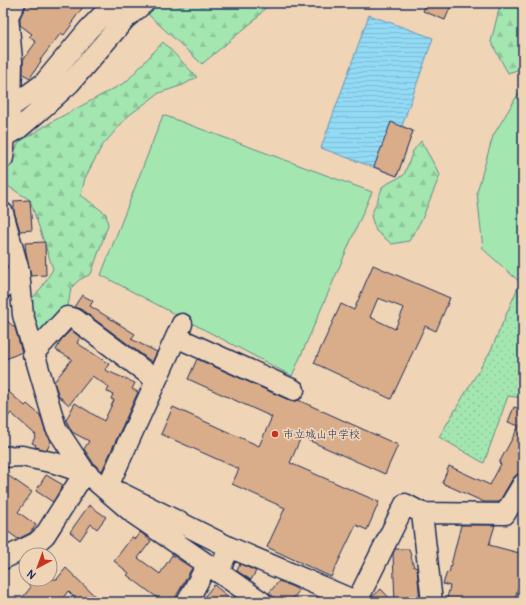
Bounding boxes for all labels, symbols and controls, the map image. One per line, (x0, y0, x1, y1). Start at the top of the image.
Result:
place label: 市立城山中学校 (283, 428, 360, 441)
marker: 市立城山中学校 (270, 429, 280, 439)
north arrow (18, 547, 58, 587)
text: N (24, 566, 39, 582)

